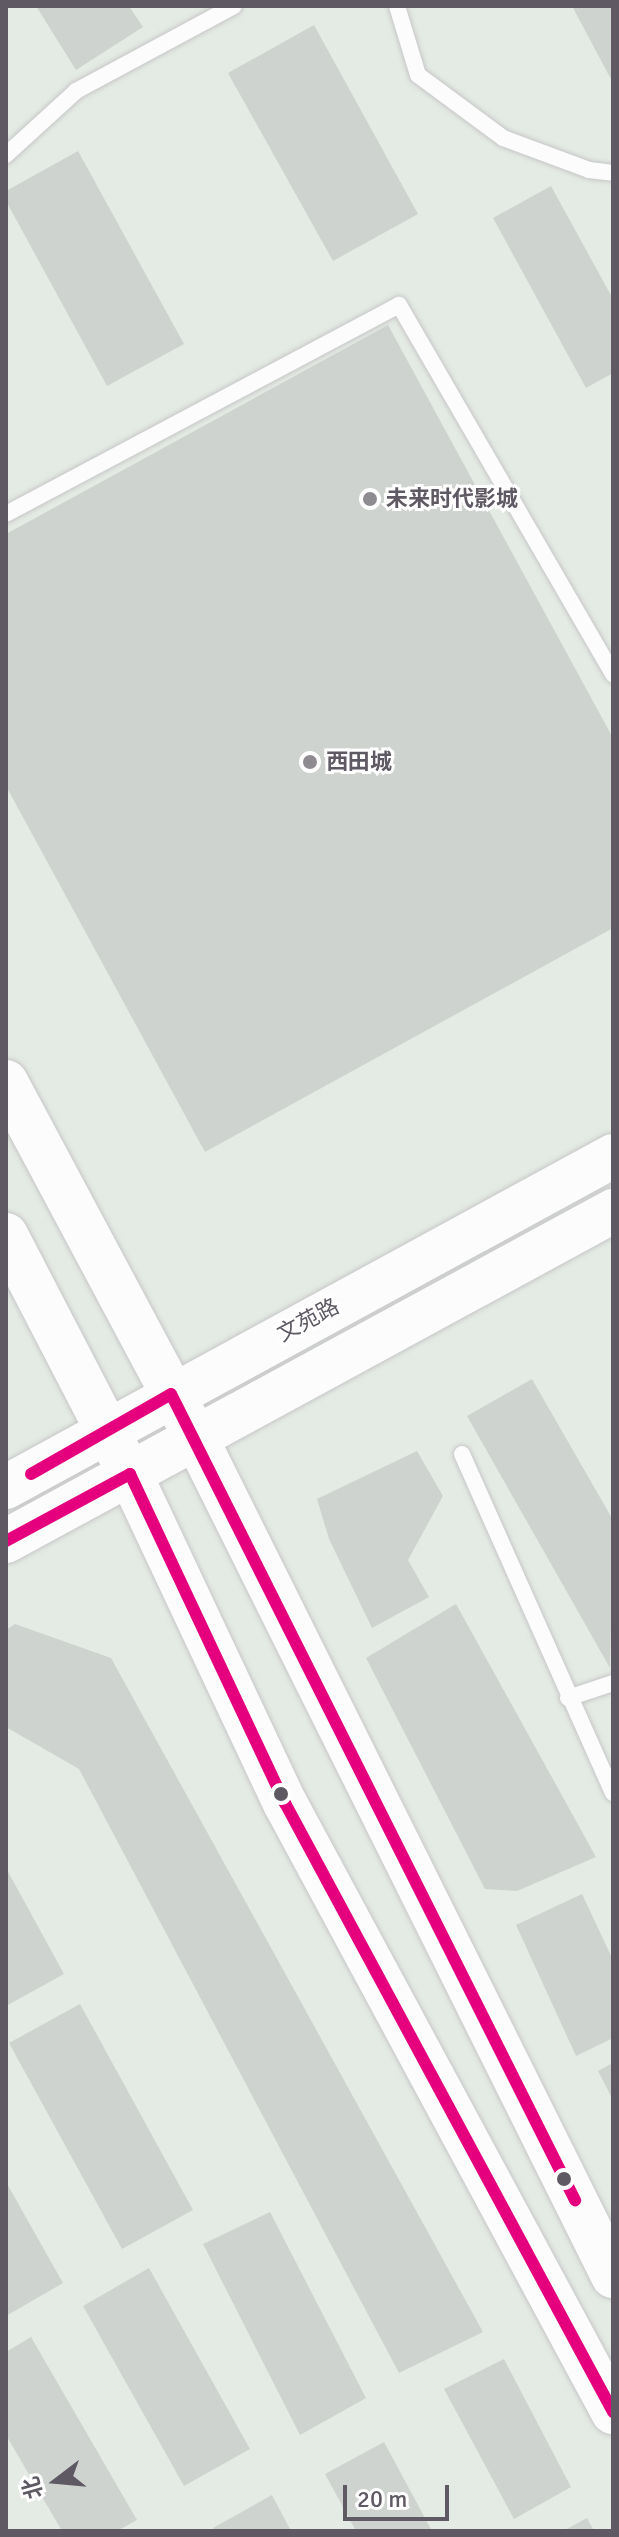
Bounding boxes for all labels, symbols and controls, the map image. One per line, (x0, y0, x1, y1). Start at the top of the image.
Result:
place label: 未来时代影城 (386, 486, 518, 512)
marker: 未来时代影城 (361, 490, 379, 508)
place label: 西田城 (326, 749, 392, 775)
marker: 西田城 (301, 753, 319, 771)
street label: 文苑路 (273, 1293, 343, 1347)
unlabelled marker (273, 1786, 289, 1802)
unlabelled marker (556, 2171, 572, 2187)
north arrow (16, 2441, 96, 2521)
scale bar (347, 2469, 453, 2519)
text: 北 (16, 2473, 48, 2502)
text: 20 m (357, 2484, 407, 2514)

